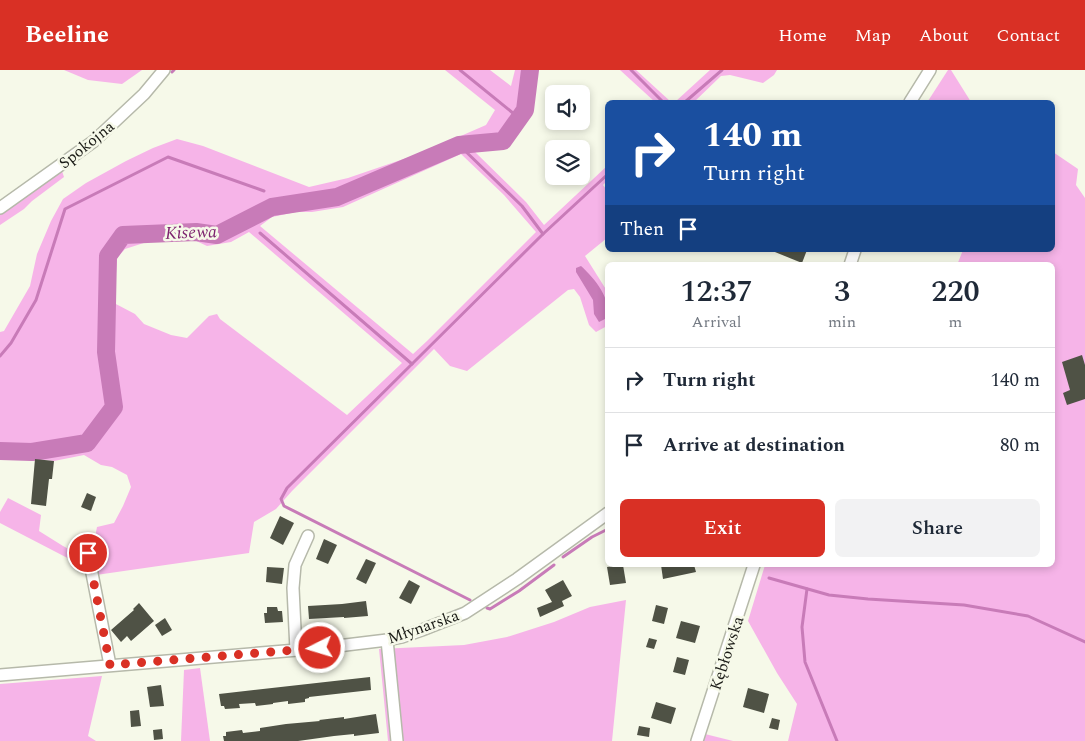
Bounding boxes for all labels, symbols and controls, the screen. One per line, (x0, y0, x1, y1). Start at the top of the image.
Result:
text: Beeline (25, 17, 109, 53)
text: Home (778, 22, 827, 49)
text: Map (855, 22, 891, 49)
text: About (919, 22, 969, 49)
text: Contact (997, 22, 1060, 49)
map controls (545, 85, 590, 185)
button: sound (545, 85, 590, 130)
text: 140 m (703, 109, 802, 162)
street label: Spokojna (54, 115, 120, 175)
icon: right (620, 120, 685, 185)
button: layers (545, 140, 590, 185)
text: Turn right (703, 157, 805, 190)
text: Then (620, 215, 664, 244)
icon: arrive (674, 215, 702, 243)
water label: Kisewa (164, 218, 218, 247)
text: 12:37 (680, 269, 753, 315)
text: 3 (834, 269, 850, 315)
text: 220 (931, 269, 980, 315)
text: Arrival (692, 310, 741, 334)
text: min (828, 310, 856, 334)
text: m (949, 310, 962, 334)
icon: right (620, 366, 648, 394)
text: Turn right (663, 366, 756, 395)
text: 140 m (990, 366, 1040, 395)
icon: arrive (620, 431, 648, 459)
text: Arrive at destination (663, 431, 845, 460)
text: 80 m (1000, 431, 1040, 460)
button: Exit (620, 499, 825, 557)
button: Share (835, 499, 1040, 557)
pin (67, 532, 109, 574)
icon: arrive (74, 539, 102, 567)
street label: Młynarska (384, 603, 463, 650)
street label: Kębłowska (704, 613, 750, 693)
position arrow (293, 621, 345, 673)

